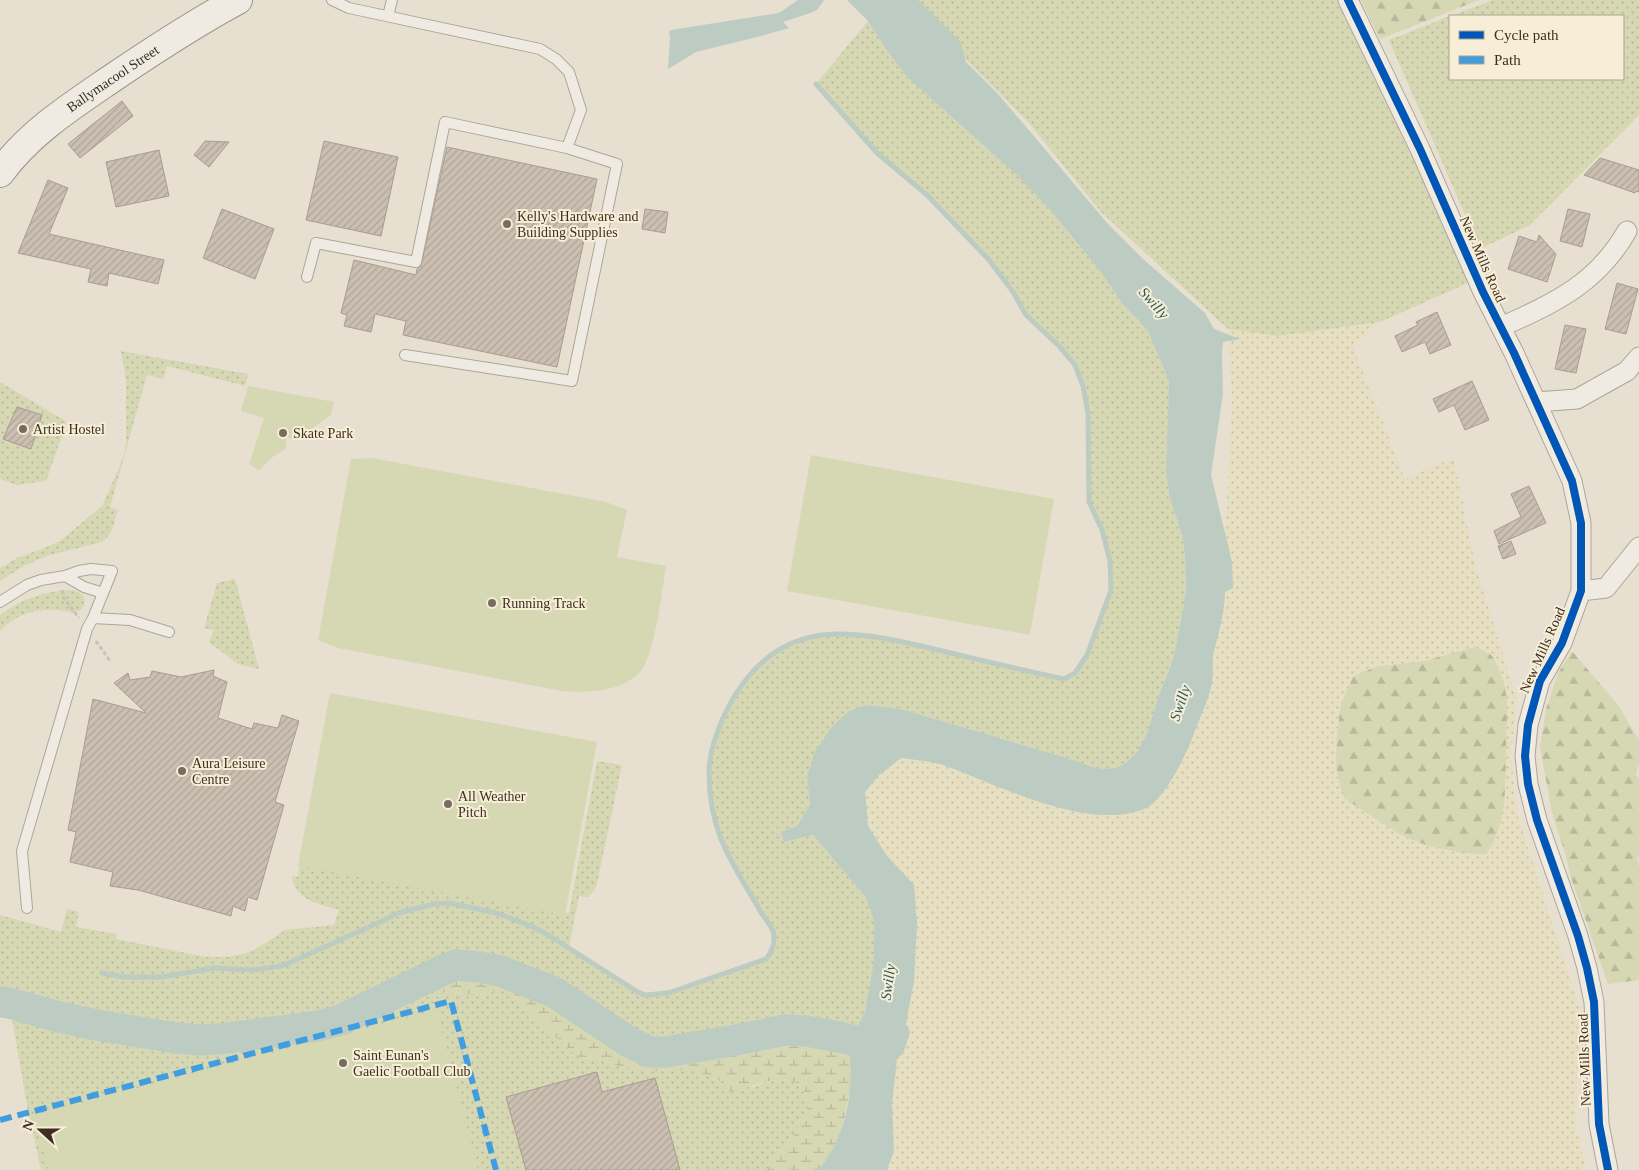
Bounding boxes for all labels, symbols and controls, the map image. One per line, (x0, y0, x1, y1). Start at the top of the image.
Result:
legend (1449, 15, 1624, 80)
text: Cycle path (1494, 27, 1559, 43)
street label: Ballymacool Street (64, 42, 162, 115)
text: Path (1494, 52, 1521, 68)
place label: Kelly's Hardware and Building Supplies (517, 209, 638, 240)
street label: New Mills Road (1457, 214, 1508, 305)
marker: Kelly's Hardware and Building Supplies (501, 218, 513, 230)
water label: Swilly (1136, 284, 1172, 322)
place label: Artist Hostel (33, 422, 105, 437)
marker: Artist Hostel (17, 423, 29, 435)
place label: Skate Park (293, 426, 353, 441)
marker: Skate Park (277, 427, 289, 439)
place label: Running Track (502, 596, 586, 611)
marker: Running Track (486, 597, 498, 609)
street label: New Mills Road (1517, 605, 1568, 696)
water label: Swilly (1166, 683, 1194, 723)
place label: Aura Leisure Centre (192, 756, 265, 787)
marker: Aura Leisure Centre (176, 765, 188, 777)
place label: All Weather Pitch (458, 789, 526, 820)
marker: All Weather Pitch (442, 798, 454, 810)
water label: Swilly (878, 962, 899, 1001)
street label: New Mills Road (1575, 1013, 1594, 1106)
place label: Saint Eunan's Gaelic Football Club (353, 1048, 470, 1079)
marker: Saint Eunan's Gaelic Football Club (337, 1057, 349, 1069)
north arrow (15, 1105, 65, 1155)
text: N (20, 1118, 37, 1133)

